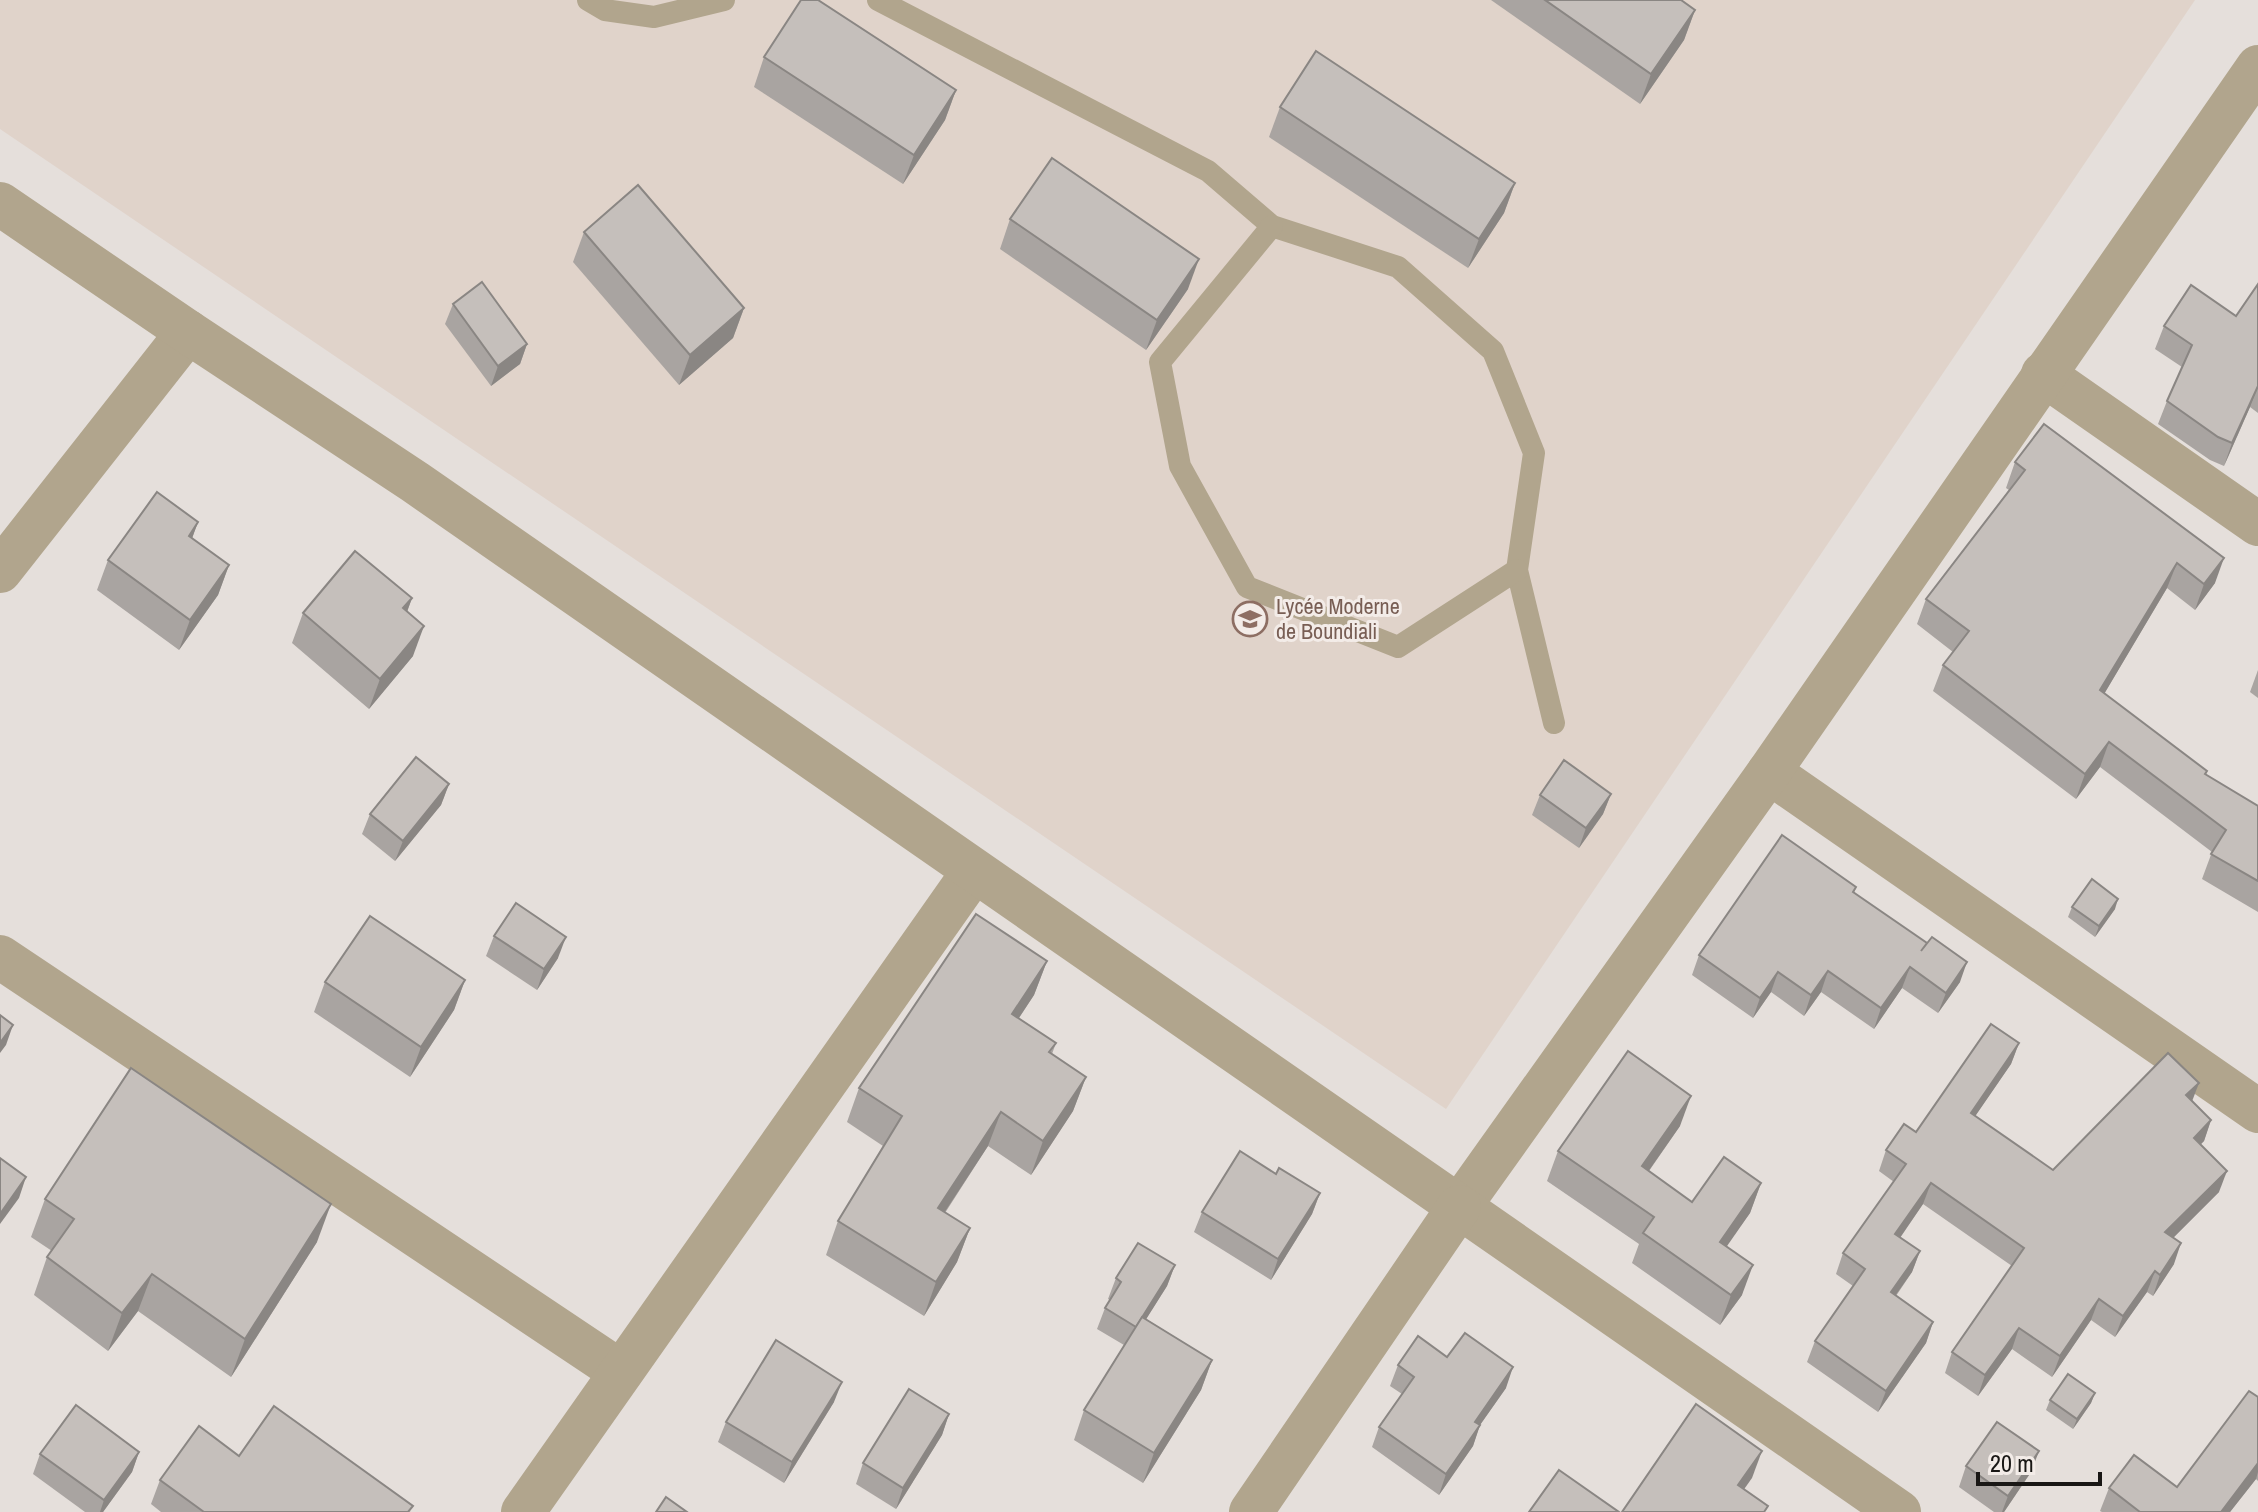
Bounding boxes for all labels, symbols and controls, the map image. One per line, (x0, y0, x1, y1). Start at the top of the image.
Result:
place label: Lycée Moderne de Boundiali (1276, 591, 1400, 646)
school or university icon: Lycée Moderne de Boundiali (1231, 600, 1269, 638)
scale bar (1978, 1436, 2100, 1486)
text: 20 m (1990, 1447, 2034, 1479)

